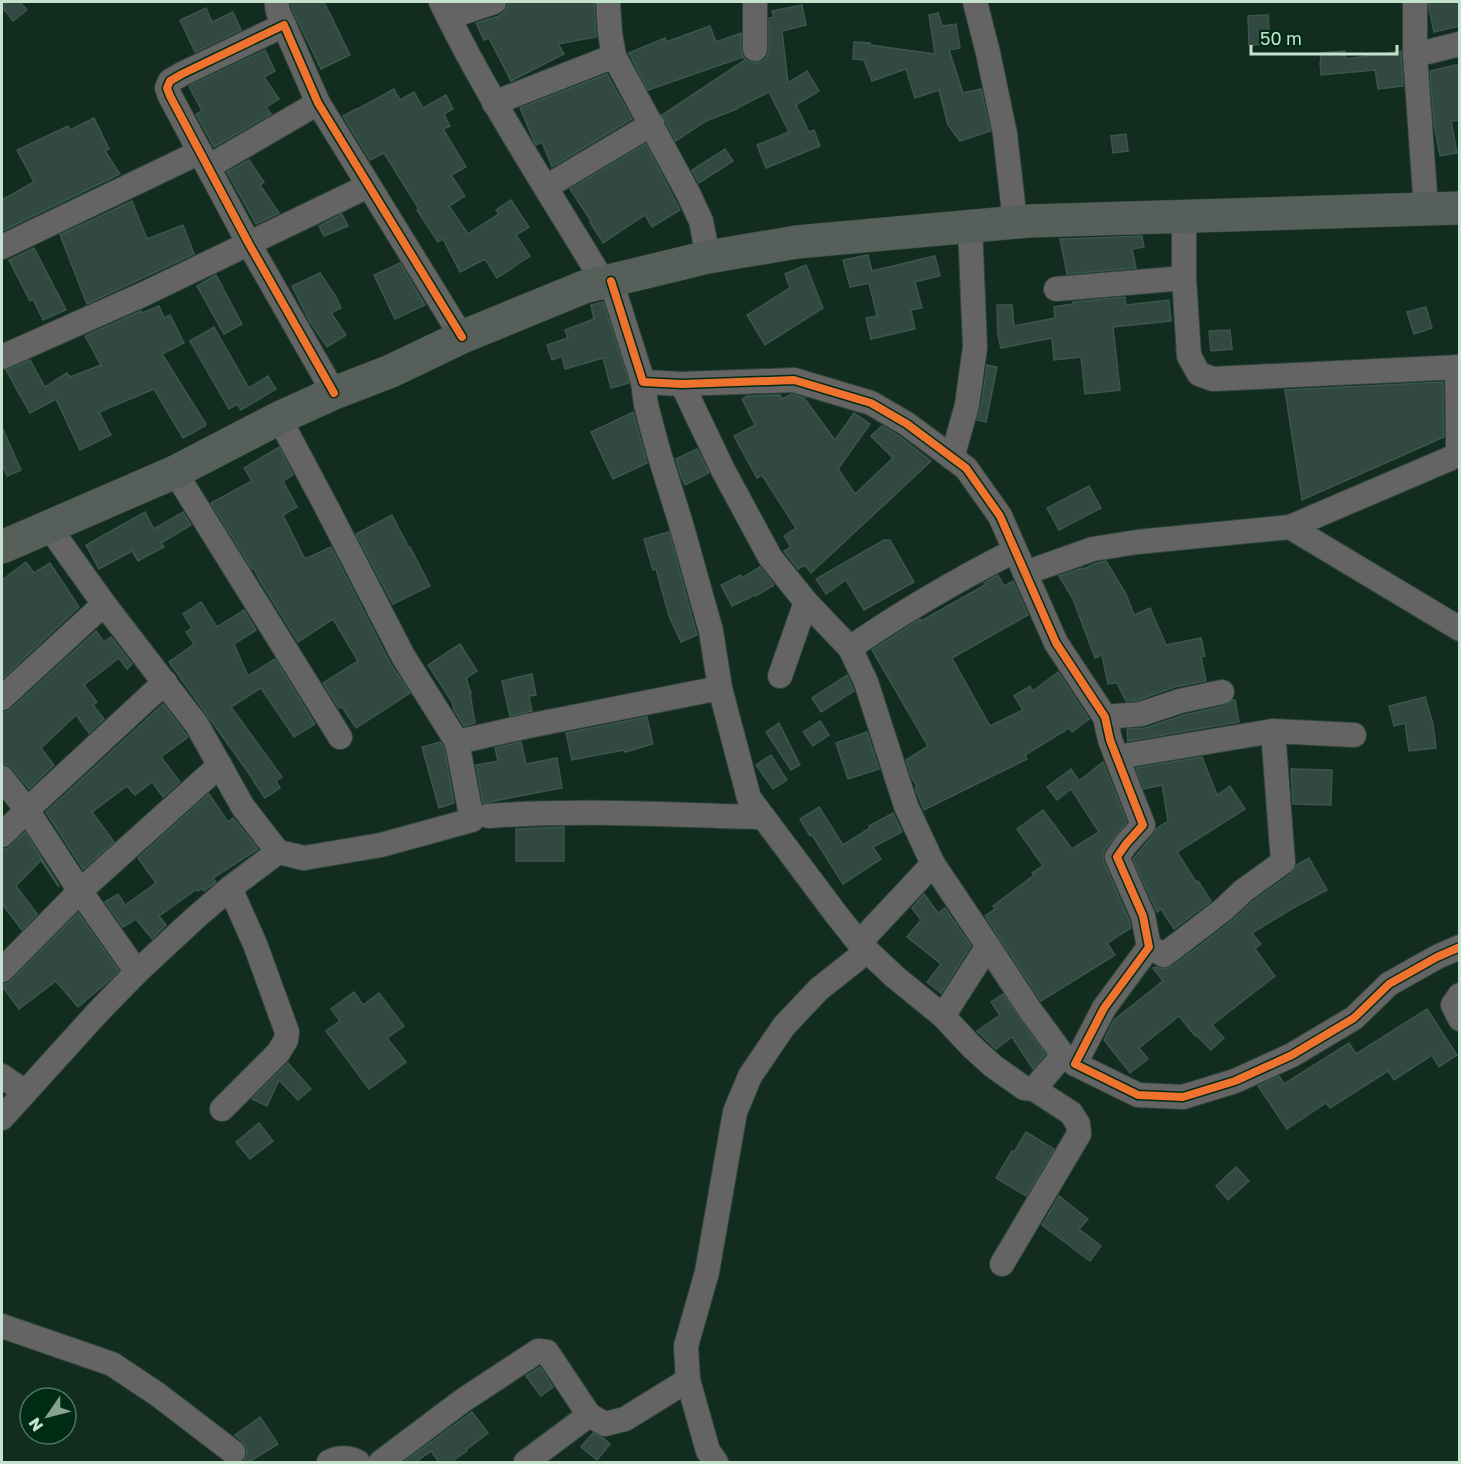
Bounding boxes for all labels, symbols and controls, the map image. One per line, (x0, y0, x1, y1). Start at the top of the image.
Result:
scale bar (1251, 18, 1396, 56)
text: 50 m (1260, 27, 1302, 49)
north arrow (18, 1386, 78, 1446)
text: N (24, 1414, 47, 1435)

